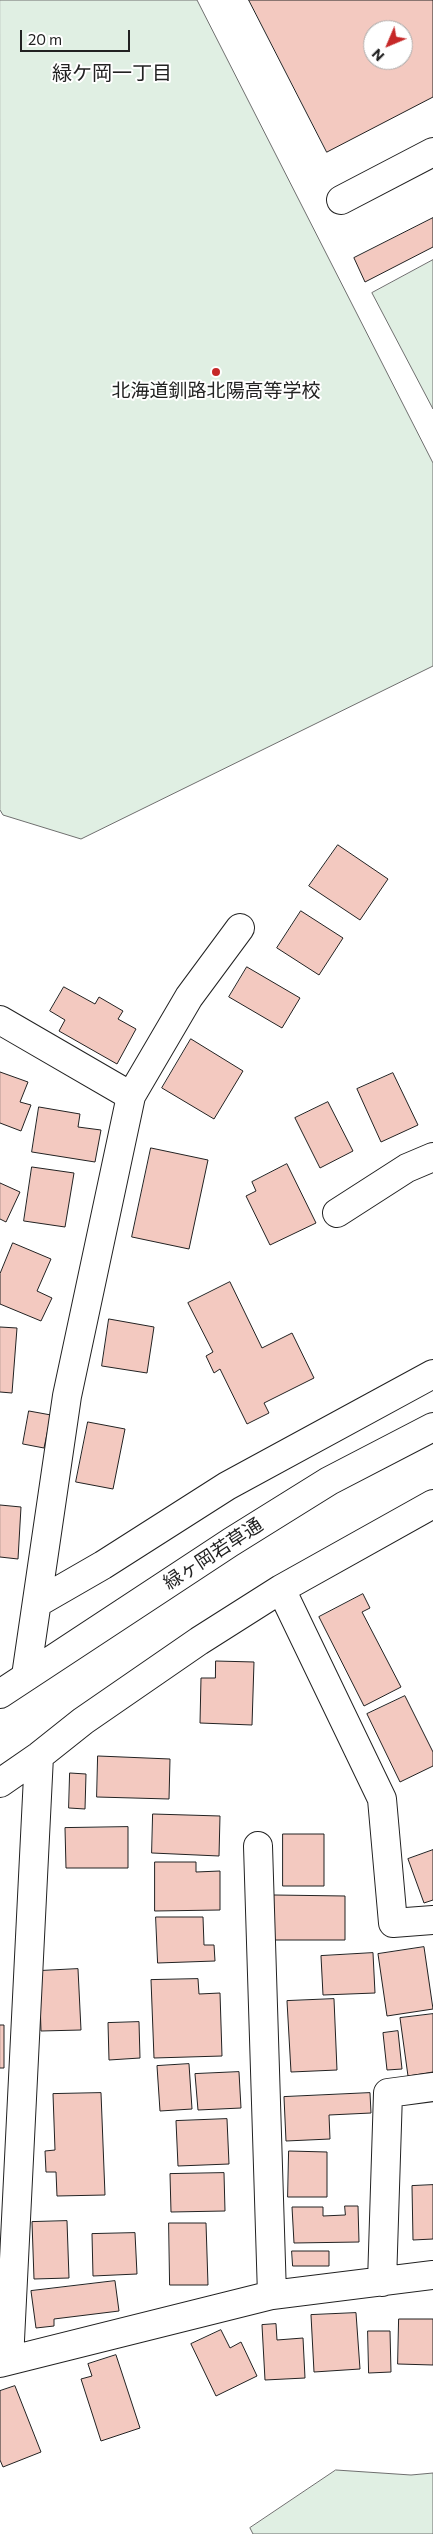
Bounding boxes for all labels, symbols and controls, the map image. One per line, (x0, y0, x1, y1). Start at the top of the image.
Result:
scale bar (22, 20, 132, 52)
north arrow (363, 20, 413, 70)
text: 20 m (28, 30, 62, 48)
text: N (368, 46, 387, 65)
district label: 緑ケ岡一丁目 (52, 61, 172, 85)
marker: 北海道釧路北陽高等学校 (210, 366, 222, 378)
place label: 北海道釧路北陽高等学校 (112, 380, 320, 402)
street label: 緑ヶ岡若草通 (159, 1513, 267, 1595)

